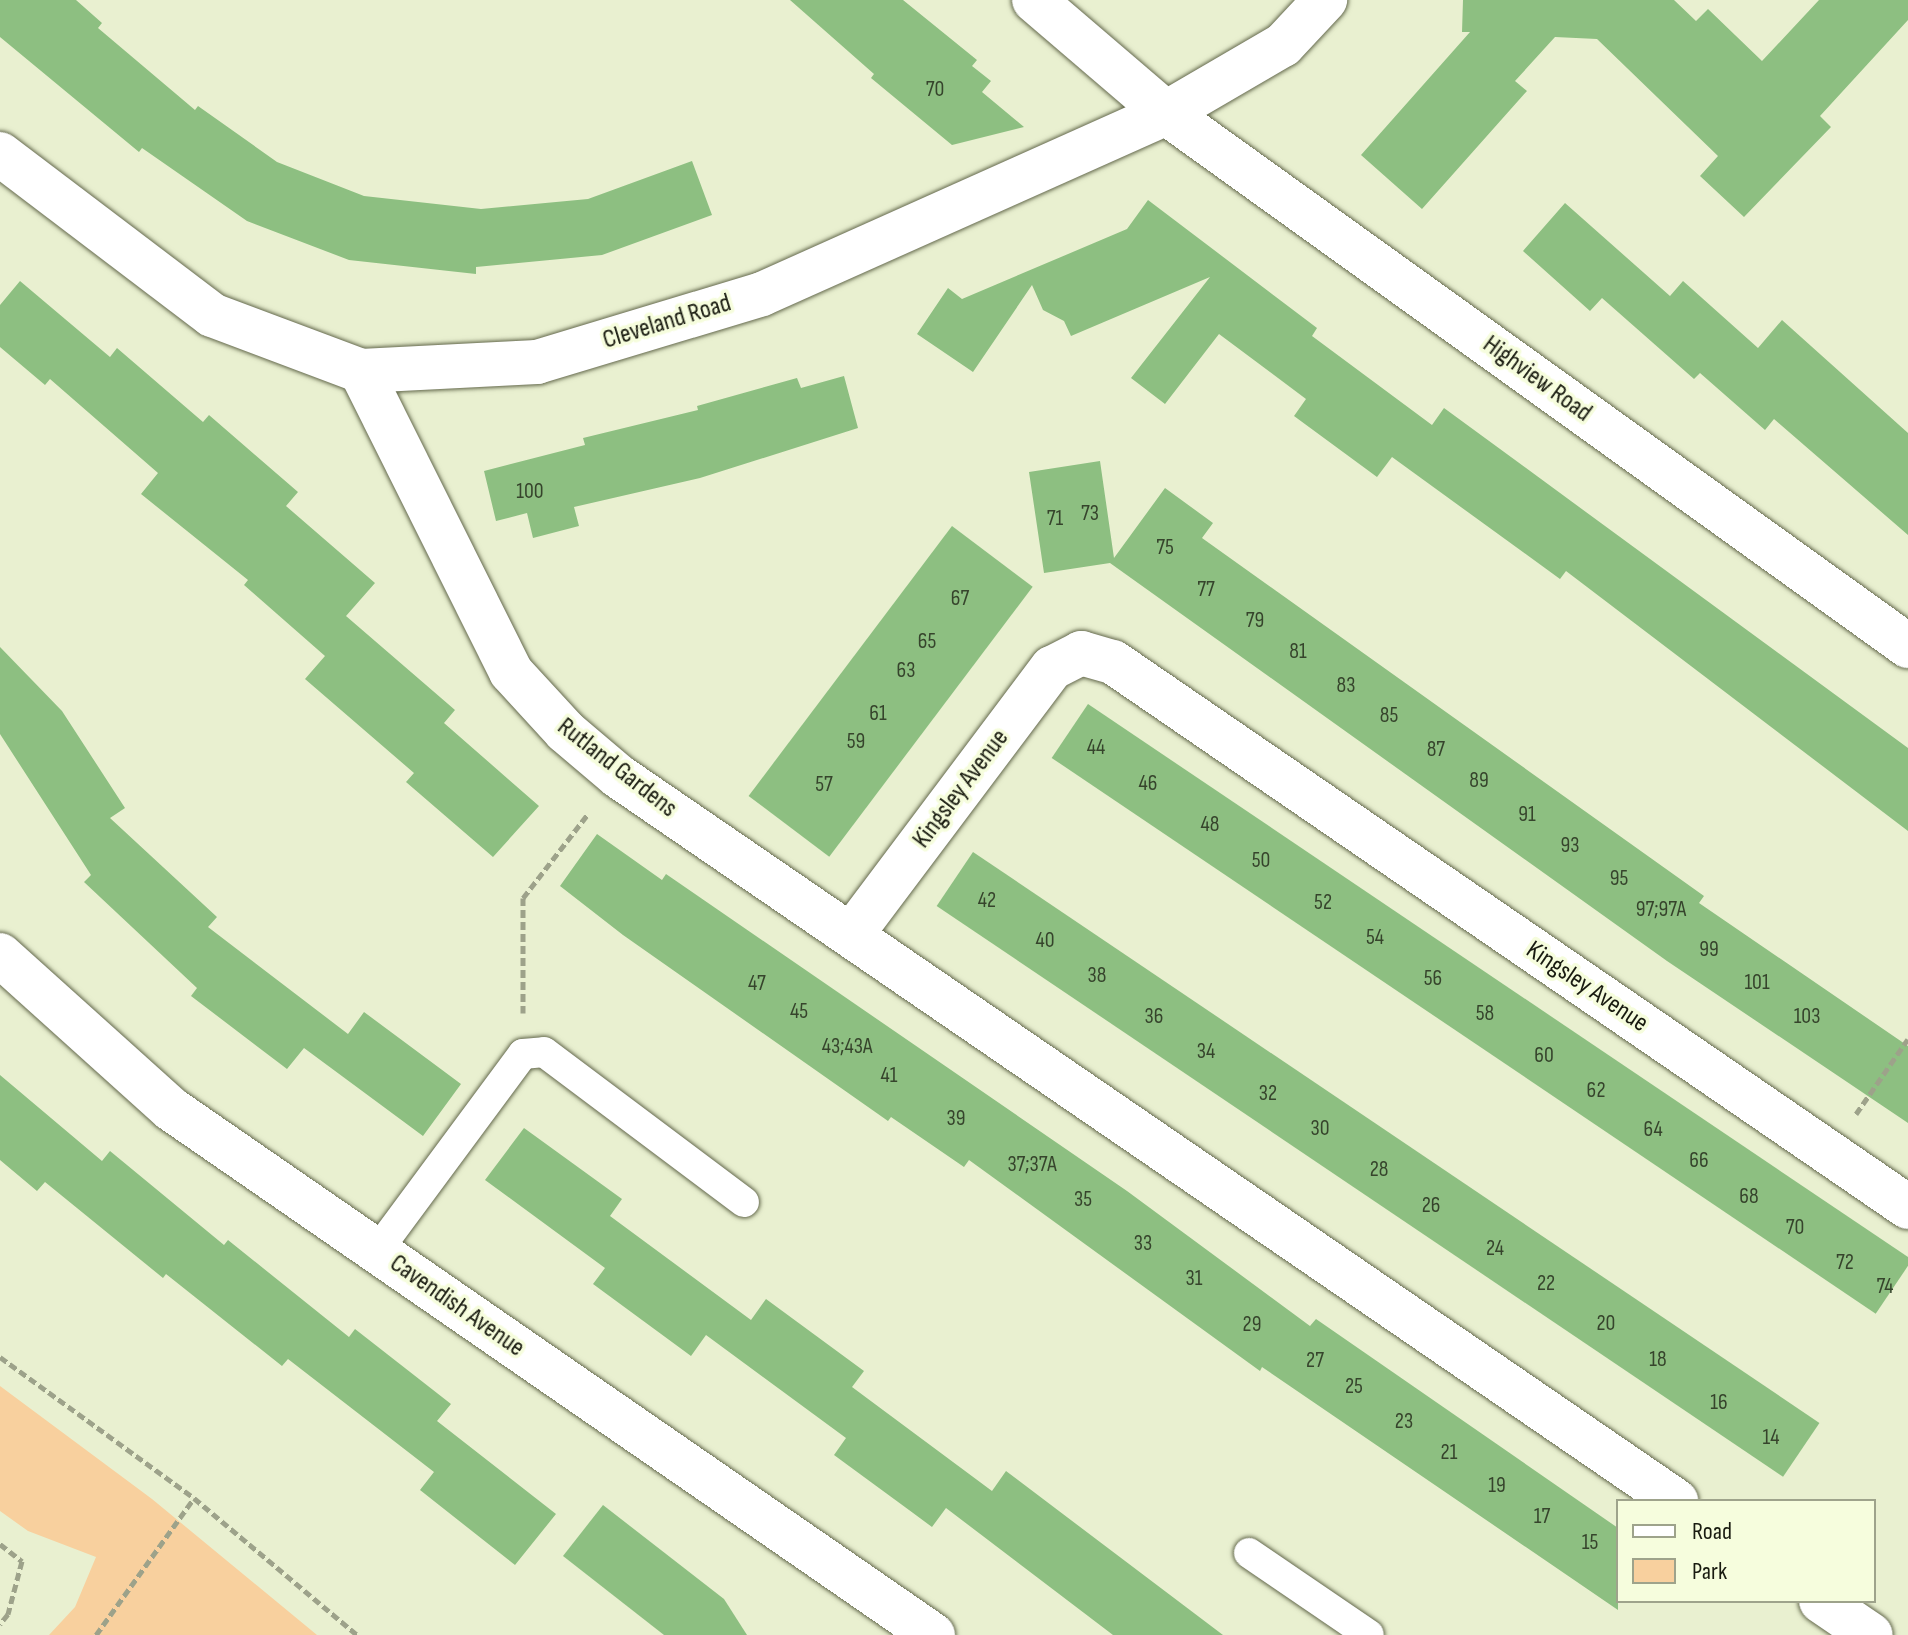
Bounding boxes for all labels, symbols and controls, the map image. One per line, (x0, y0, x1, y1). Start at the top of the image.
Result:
house number: 70 (926, 77, 944, 103)
street label: Cleveland Road (599, 288, 735, 356)
street label: Highview Road (1477, 329, 1597, 429)
house number: 100 (516, 479, 544, 505)
house number: 73 (1081, 501, 1099, 527)
house number: 71 (1047, 506, 1063, 532)
house number: 75 (1156, 535, 1174, 561)
house number: 77 (1197, 577, 1215, 603)
house number: 67 (951, 586, 969, 612)
house number: 79 (1246, 608, 1264, 634)
house number: 65 (918, 629, 936, 655)
house number: 81 (1289, 639, 1307, 665)
house number: 63 (897, 658, 915, 684)
house number: 83 (1337, 673, 1355, 699)
house number: 61 (869, 701, 887, 727)
house number: 85 (1380, 703, 1398, 729)
street label: Rutland Gardens (551, 712, 683, 824)
street label: Kingsley Avenue (906, 724, 1016, 854)
house number: 59 (847, 729, 865, 755)
house number: 44 (1087, 735, 1105, 761)
house number: 87 (1427, 737, 1445, 763)
house number: 89 (1469, 768, 1489, 794)
house number: 46 (1139, 771, 1157, 797)
house number: 57 (815, 772, 833, 798)
house number: 91 (1518, 802, 1536, 828)
house number: 48 (1201, 812, 1219, 838)
house number: 93 (1561, 833, 1579, 859)
house number: 50 (1252, 848, 1270, 874)
house number: 95 (1610, 866, 1628, 892)
house number: 42 (978, 888, 996, 914)
house number: 52 (1314, 890, 1332, 916)
house number: 97;97A (1636, 897, 1686, 923)
house number: 54 (1366, 925, 1384, 951)
house number: 40 (1035, 928, 1055, 954)
street label: Kingsley Avenue (1520, 935, 1654, 1039)
house number: 99 (1699, 937, 1719, 963)
house number: 38 (1088, 963, 1106, 989)
house number: 56 (1424, 966, 1442, 992)
house number: 101 (1744, 970, 1770, 996)
house number: 47 (748, 971, 766, 997)
house number: 45 (790, 999, 808, 1025)
house number: 58 (1476, 1001, 1494, 1027)
house number: 36 (1145, 1004, 1163, 1030)
house number: 103 (1794, 1004, 1820, 1030)
house number: 43;43A (822, 1034, 872, 1060)
house number: 34 (1197, 1039, 1215, 1065)
house number: 60 (1534, 1043, 1554, 1069)
house number: 41 (881, 1063, 897, 1089)
house number: 62 (1587, 1078, 1605, 1104)
house number: 32 (1259, 1081, 1277, 1107)
house number: 39 (947, 1106, 965, 1132)
house number: 30 (1310, 1116, 1330, 1142)
house number: 64 (1643, 1117, 1663, 1143)
house number: 66 (1689, 1148, 1709, 1174)
house number: 37;37A (1007, 1152, 1057, 1178)
house number: 28 (1370, 1157, 1388, 1183)
house number: 68 (1739, 1184, 1759, 1210)
house number: 35 (1074, 1187, 1092, 1213)
house number: 26 (1422, 1193, 1440, 1219)
house number: 70 (1786, 1215, 1804, 1241)
house number: 33 (1134, 1231, 1152, 1257)
house number: 24 (1486, 1236, 1504, 1262)
street label: Cavendish Avenue (384, 1248, 530, 1364)
house number: 72 (1836, 1250, 1854, 1276)
house number: 31 (1186, 1266, 1202, 1292)
house number: 22 (1537, 1271, 1555, 1297)
house number: 74 (1877, 1274, 1893, 1300)
house number: 20 (1597, 1311, 1615, 1337)
house number: 29 (1243, 1312, 1261, 1338)
house number: 18 (1649, 1347, 1667, 1373)
house number: 27 (1306, 1348, 1324, 1374)
house number: 25 (1345, 1374, 1363, 1400)
house number: 16 (1710, 1390, 1728, 1416)
house number: 23 (1395, 1409, 1413, 1435)
house number: 14 (1763, 1425, 1779, 1451)
house number: 21 (1441, 1440, 1457, 1466)
house number: 19 (1488, 1473, 1506, 1499)
legend (1616, 1499, 1876, 1603)
house number: 17 (1534, 1504, 1550, 1530)
text: Road (1692, 1517, 1732, 1546)
house number: 15 (1582, 1530, 1598, 1556)
text: Park (1692, 1557, 1727, 1586)

